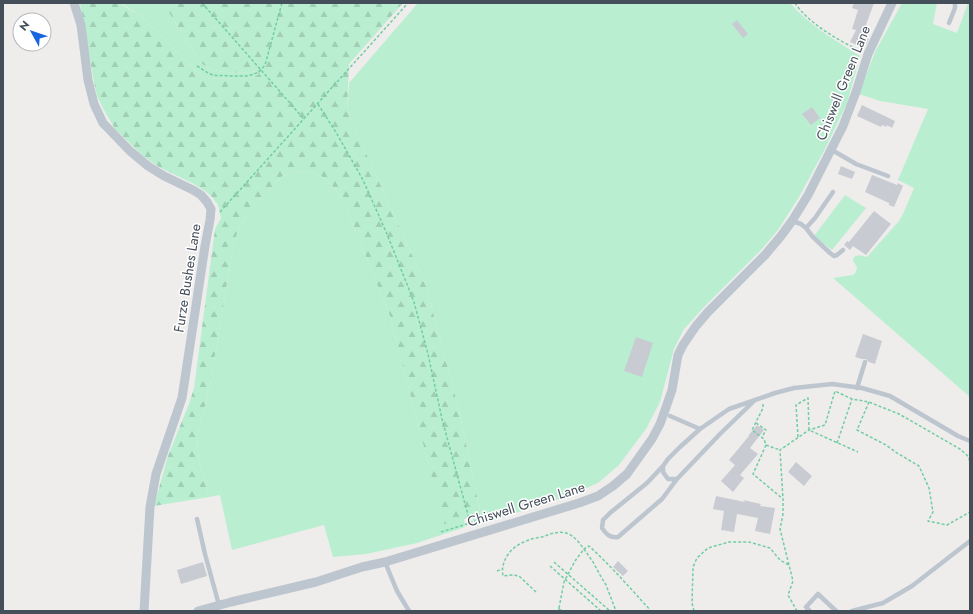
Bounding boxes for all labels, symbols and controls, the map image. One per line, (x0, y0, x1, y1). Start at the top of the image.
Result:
north arrow (12, 12, 52, 52)
text: N (15, 17, 33, 34)
street label: Chiswell Green Lane (811, 23, 875, 143)
street label: Furze Bushes Lane (169, 222, 205, 334)
street label: Chiswell Green Lane (465, 477, 587, 531)

